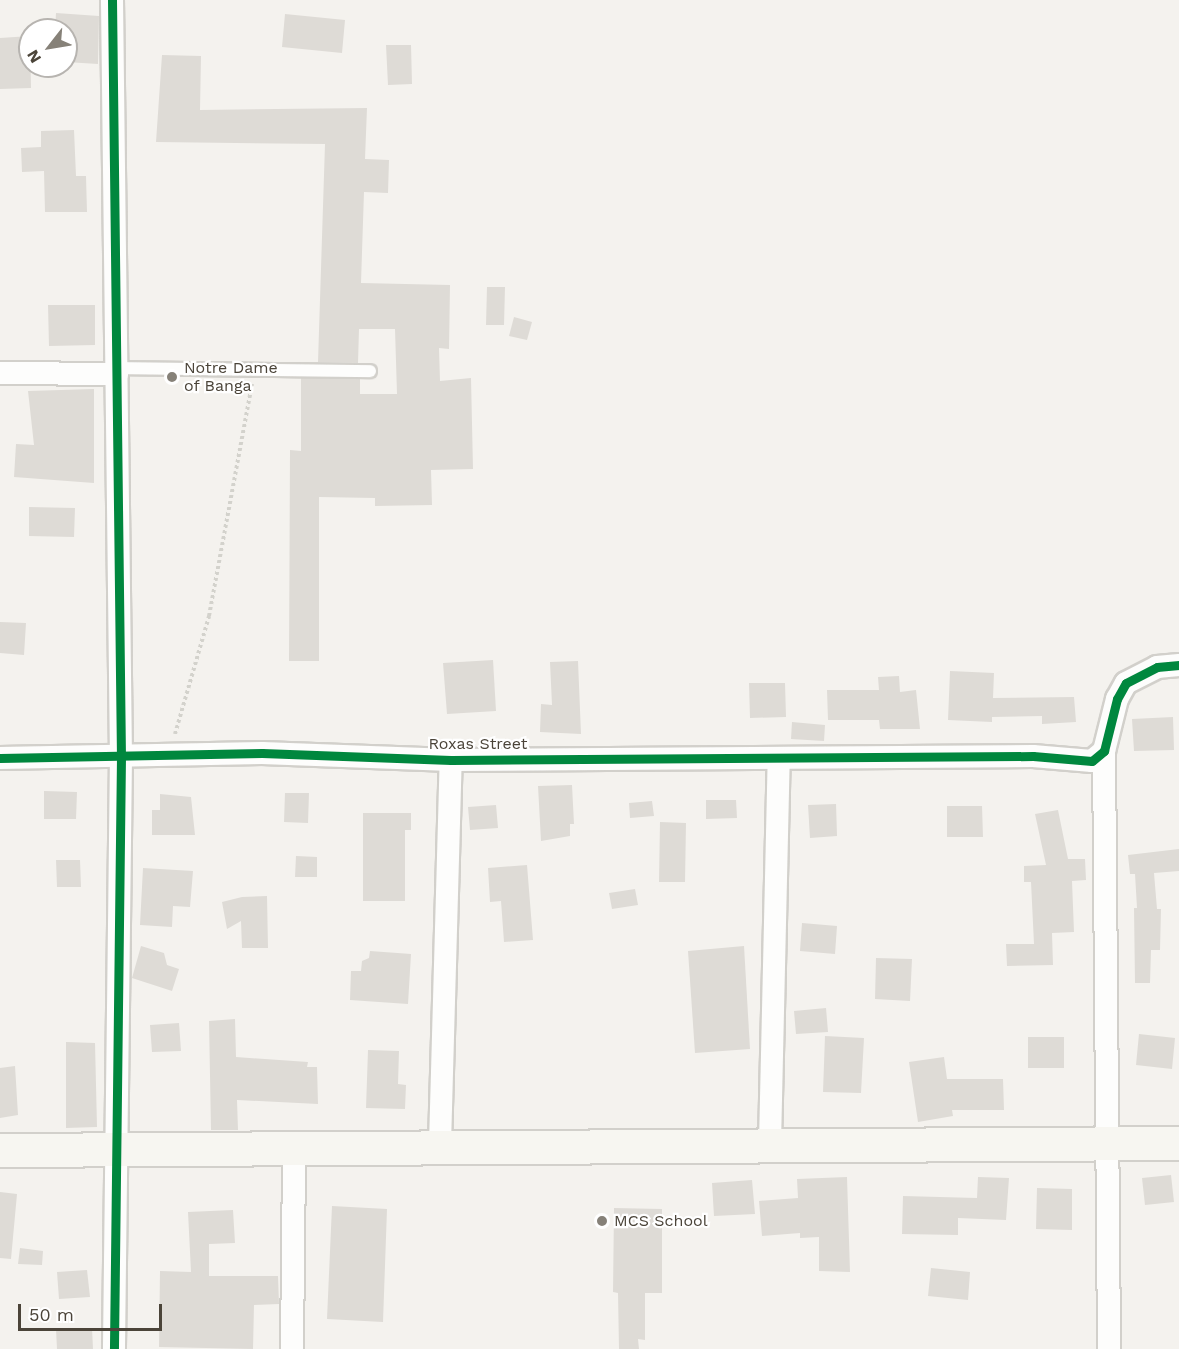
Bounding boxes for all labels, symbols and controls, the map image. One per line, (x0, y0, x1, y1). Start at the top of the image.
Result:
north arrow (18, 18, 78, 78)
text: N (23, 47, 45, 66)
place label: Notre Dame of Banga (184, 358, 278, 396)
marker: Notre Dame of Banga (165, 370, 179, 384)
street label: Roxas Street (428, 734, 528, 754)
place label: MCS School (614, 1211, 708, 1231)
marker: MCS School (595, 1214, 609, 1228)
scale bar (21, 1292, 165, 1330)
text: 50 m (29, 1304, 74, 1325)

